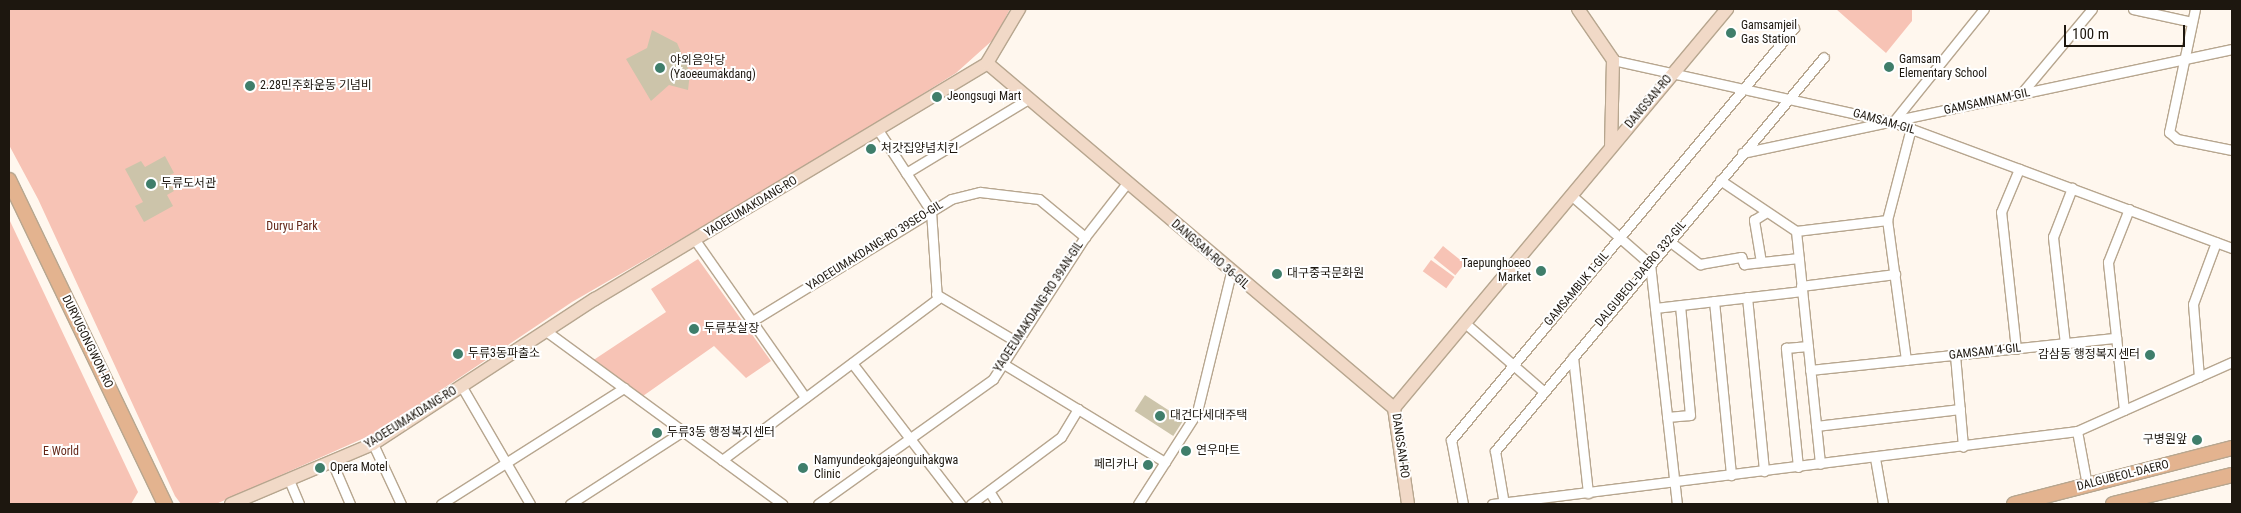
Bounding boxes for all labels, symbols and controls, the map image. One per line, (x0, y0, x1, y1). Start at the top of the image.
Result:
scale bar (2066, 15, 2187, 47)
place label: Gamsamjeil Gas Station (1741, 19, 1797, 47)
text: 100 m (2072, 25, 2109, 43)
marker: Gamsamjeil Gas Station (1725, 27, 1737, 39)
place label: Gamsam Elementary School (1899, 53, 1987, 81)
place label: 야외음악당 (Yaoeeumakdang) (670, 54, 756, 82)
marker: Gamsam Elementary School (1883, 61, 1895, 73)
marker: 야외음악당 (Yaoeeumakdang) (654, 62, 666, 74)
street label: DANGSAN-RO (1622, 72, 1676, 132)
place label: 2.28민주화운동 기념비 (260, 79, 372, 93)
marker: 2.28민주화운동 기념비 (244, 80, 256, 92)
street label: GAMSAMNAM-GIL (1943, 86, 2031, 118)
place label: Jeongsugi Mart (947, 90, 1021, 104)
marker: Jeongsugi Mart (931, 91, 943, 103)
street label: GAMSAM-GIL (1851, 106, 1917, 138)
place label: 처갓집양념치킨 (881, 142, 958, 156)
marker: 처갓집양념치킨 (865, 143, 877, 155)
street label: YAOEEUMAKDANG-RO (702, 174, 800, 240)
place label: 두류도서관 (161, 177, 216, 191)
marker: 두류도서관 (145, 178, 157, 190)
street label: YAOEEUMAKDANG-RO 39SEO-GIL (804, 198, 946, 294)
street label: DANGSAN-RO 36-GIL (1168, 217, 1252, 293)
street label: DALGUBEOL-DAERO 332-GIL (1593, 218, 1689, 330)
park label: Duryu Park (266, 220, 318, 234)
street label: YAOEEUMAKDANG-RO 39AN-GIL (991, 239, 1087, 375)
street label: GAMSAMBUK 1-GIL (1542, 249, 1612, 329)
place label: Taepunghoeeo Market (1462, 257, 1531, 285)
marker: Taepunghoeeo Market (1535, 265, 1547, 277)
place label: 대구중국문화원 (1287, 267, 1364, 281)
marker: 대구중국문화원 (1271, 268, 1283, 280)
street label: DURYUGONGWON-RO (58, 293, 116, 391)
place label: 두류풋살장 (704, 322, 759, 336)
marker: 두류풋살장 (688, 323, 700, 335)
street label: GAMSAM 4-GIL (1948, 341, 2022, 363)
place label: 두류3동파출소 (468, 347, 540, 361)
marker: 두류3동파출소 (452, 348, 464, 360)
place label: 감삼동 행정복지센터 (2038, 348, 2140, 362)
marker: 감삼동 행정복지센터 (2144, 349, 2156, 361)
street label: YAOEEUMAKDANG-RO (362, 384, 460, 452)
place label: 대건다세대주택 (1170, 409, 1247, 423)
marker: 대건다세대주택 (1154, 410, 1166, 422)
street label: DANGSAN-RO (1388, 413, 1412, 479)
place label: 두류3동 행정복지센터 (667, 426, 775, 440)
marker: 두류3동 행정복지센터 (651, 427, 663, 439)
place label: 구병원앞 (2143, 433, 2187, 447)
marker: 구병원앞 (2191, 434, 2203, 446)
place label: 연우마트 (1196, 444, 1240, 458)
park label: E World (43, 445, 79, 459)
marker: 연우마트 (1180, 445, 1192, 457)
place label: Namyundeokgajeonguihakgwa Clinic (814, 454, 958, 482)
place label: 페리카나 (1094, 458, 1138, 472)
street label: DALGUBEOL-DAERO (2075, 458, 2171, 494)
marker: 페리카나 (1142, 459, 1154, 471)
place label: Opera Motel (330, 461, 388, 475)
marker: Namyundeokgajeonguihakgwa Clinic (796, 461, 810, 475)
marker: Opera Motel (314, 462, 326, 474)

